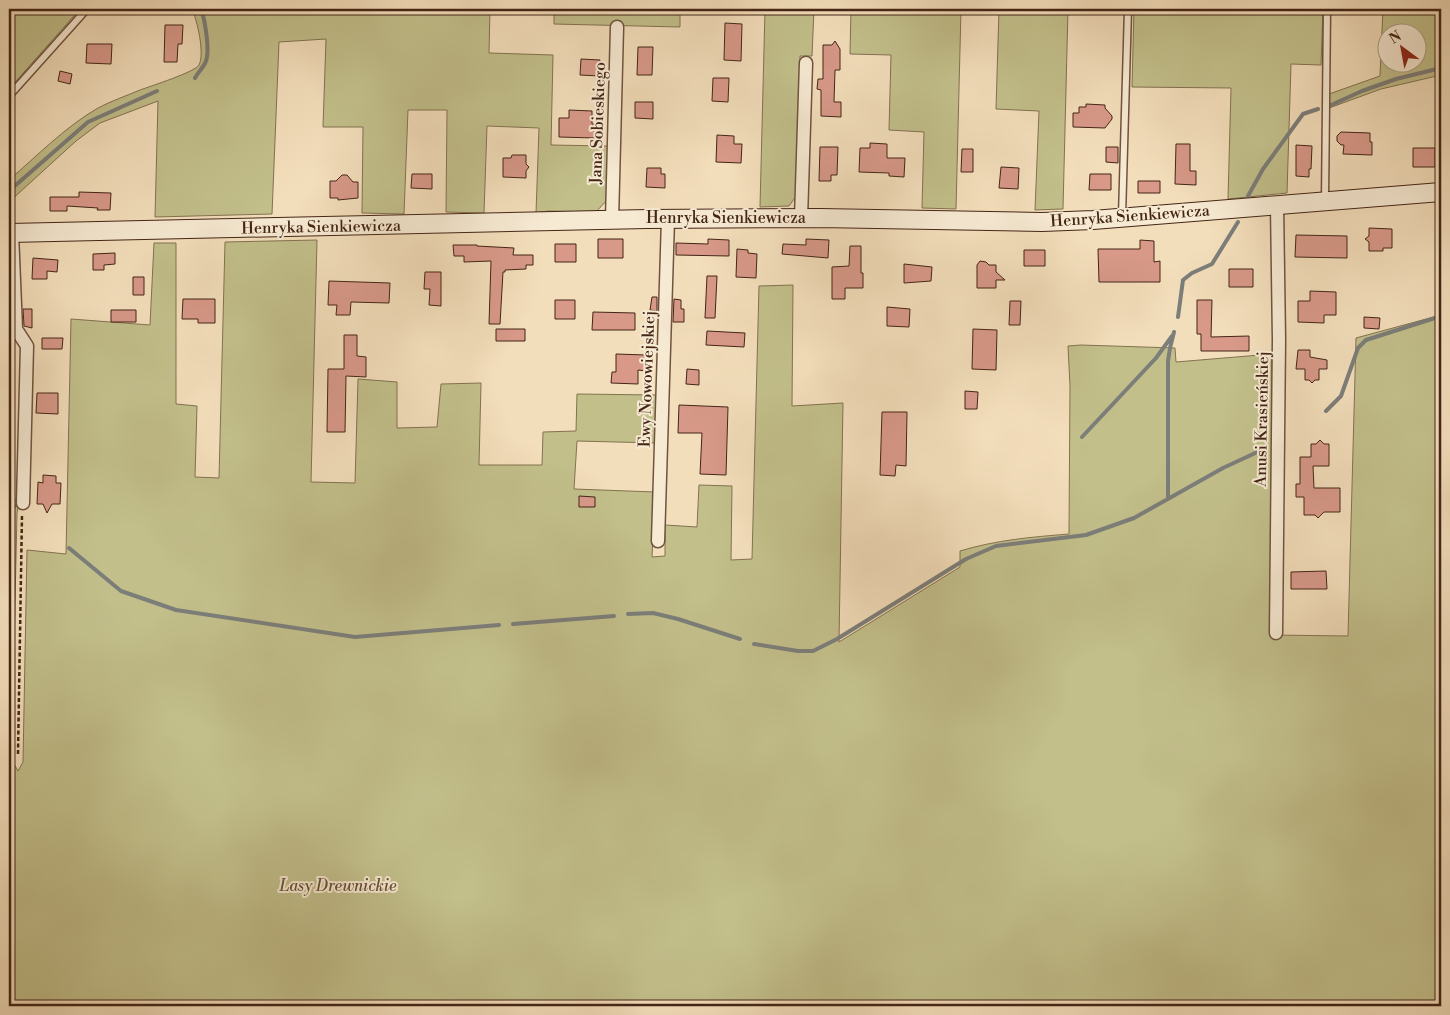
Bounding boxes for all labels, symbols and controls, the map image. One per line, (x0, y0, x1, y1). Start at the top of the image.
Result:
north arrow (1378, 22, 1428, 72)
text: N (1386, 27, 1405, 48)
street label: Jana Sobieskiego (586, 61, 610, 186)
street label: Henryka Sienkiewicza (1050, 200, 1211, 232)
street label: Henryka Sienkiewicza (646, 208, 807, 228)
street label: Henryka Sienkiewicza (241, 216, 402, 238)
street label: Ewy Nowowiejskiej (635, 310, 659, 448)
street label: Anusi Krasieńskiej (1251, 351, 1273, 488)
park label: Lasy Drewnickie (279, 876, 397, 896)

